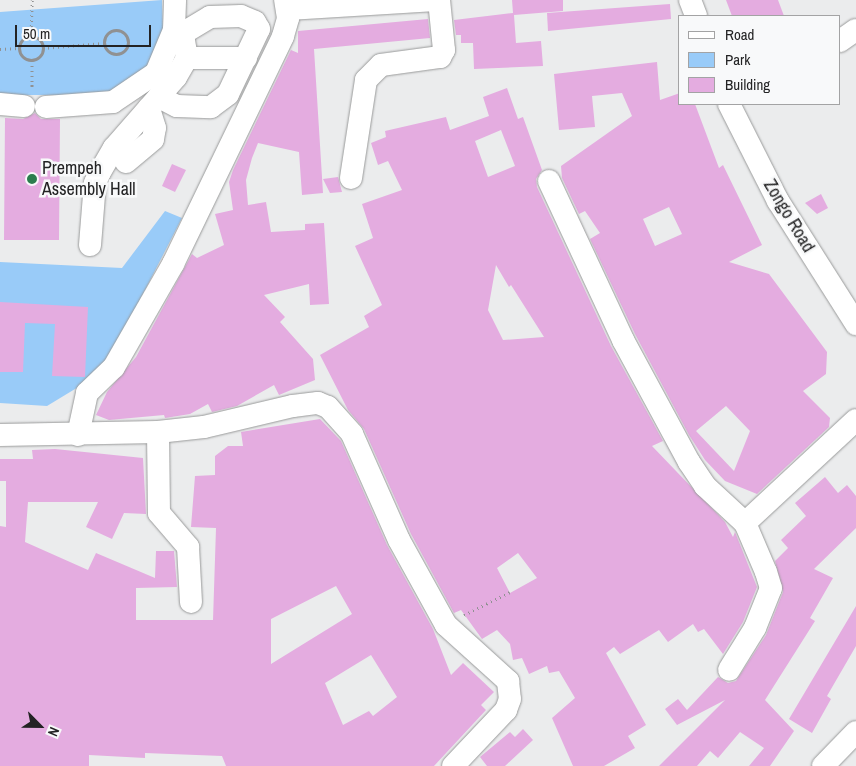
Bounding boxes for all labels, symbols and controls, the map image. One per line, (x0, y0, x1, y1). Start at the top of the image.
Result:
scale bar (18, 15, 154, 47)
legend (678, 15, 841, 105)
text: 50 m (23, 23, 50, 44)
text: Road (725, 24, 754, 45)
text: Park (725, 49, 750, 70)
text: Building (725, 74, 770, 95)
place label: Prempeh Assembly Hall (42, 158, 135, 200)
marker: Prempeh Assembly Hall (26, 173, 38, 185)
street label: Zongo Road (759, 176, 819, 256)
north arrow (15, 701, 65, 751)
text: N (44, 725, 64, 739)

